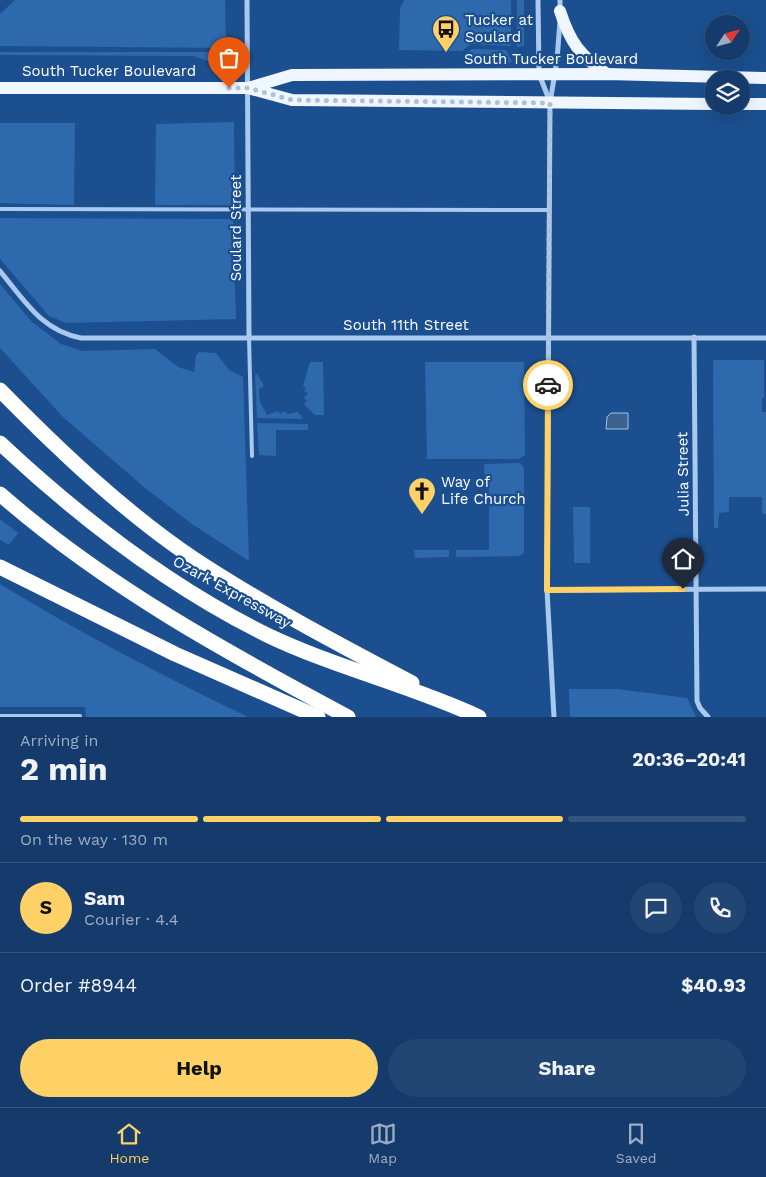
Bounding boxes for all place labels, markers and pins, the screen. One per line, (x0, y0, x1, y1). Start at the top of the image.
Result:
place label: Tucker at Soulard (465, 11, 534, 46)
bus stop icon: Tucker at Soulard (431, 14, 461, 53)
pin (208, 37, 250, 88)
place label: Way of Life Church (441, 473, 526, 508)
church icon: Way of Life Church (407, 476, 437, 515)
pin (662, 538, 704, 589)

